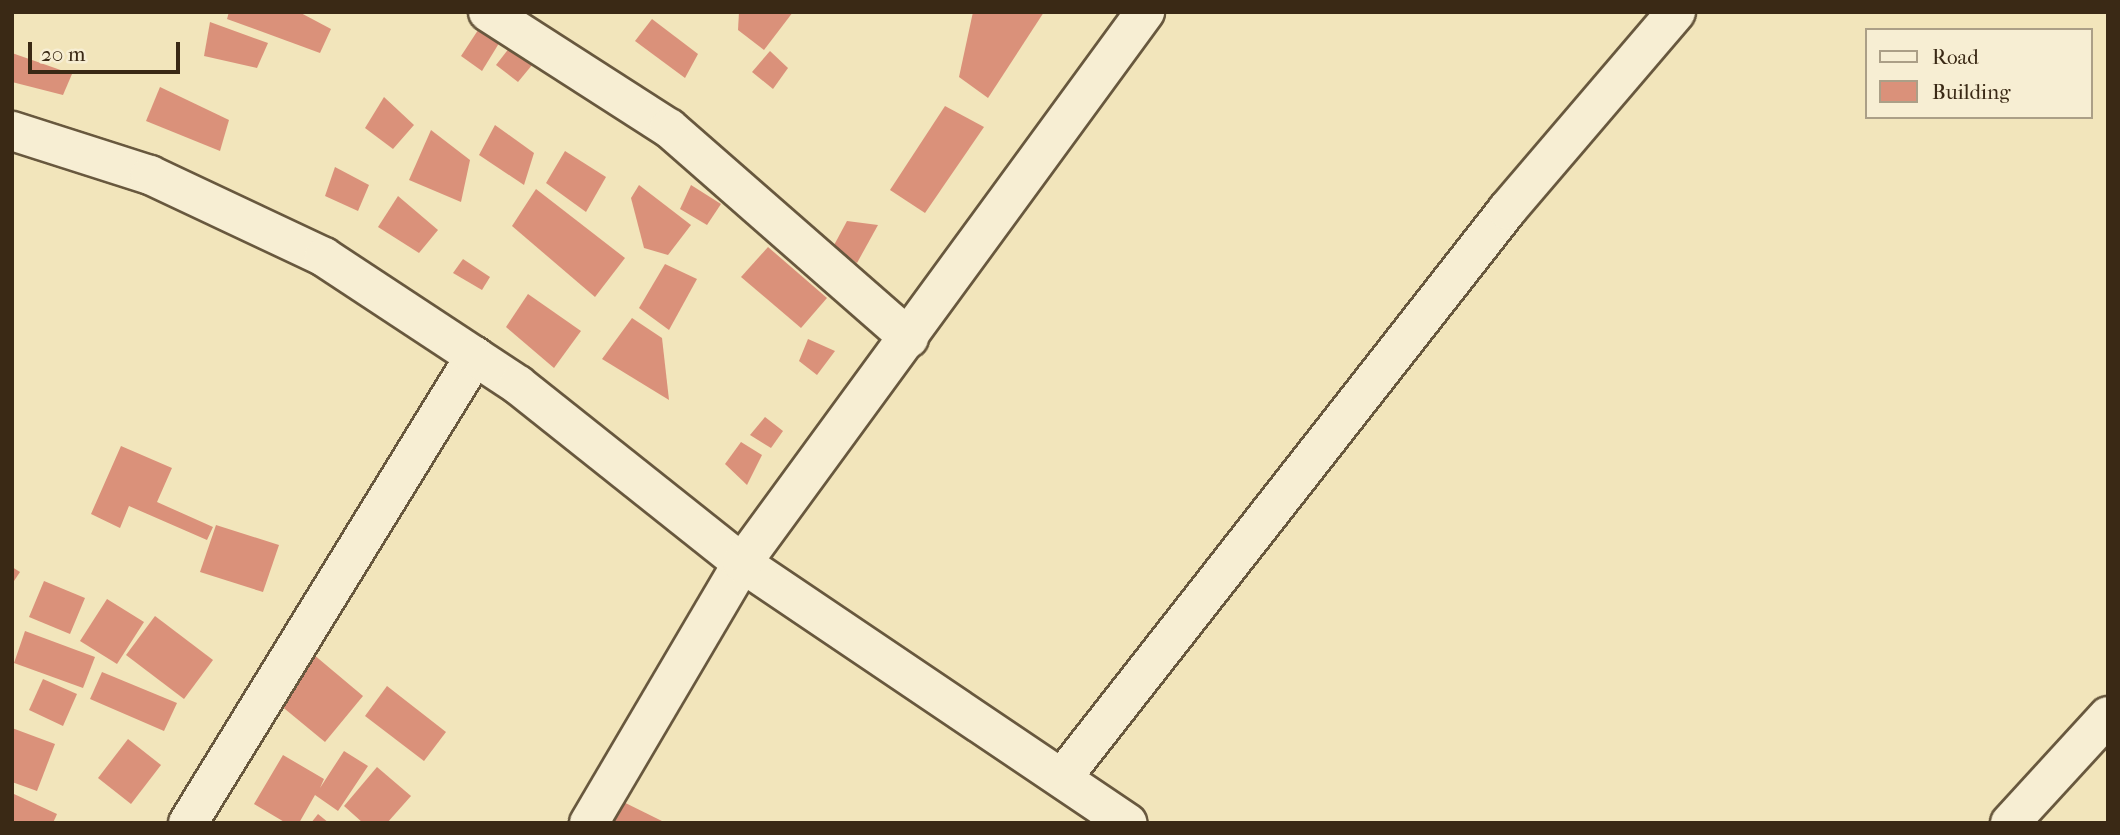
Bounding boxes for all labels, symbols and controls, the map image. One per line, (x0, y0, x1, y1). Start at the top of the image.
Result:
scale bar (32, 28, 184, 72)
legend (1864, 28, 2092, 119)
text: 20 m (41, 42, 85, 66)
text: Road (1932, 45, 1979, 69)
text: Building (1932, 80, 2010, 104)

